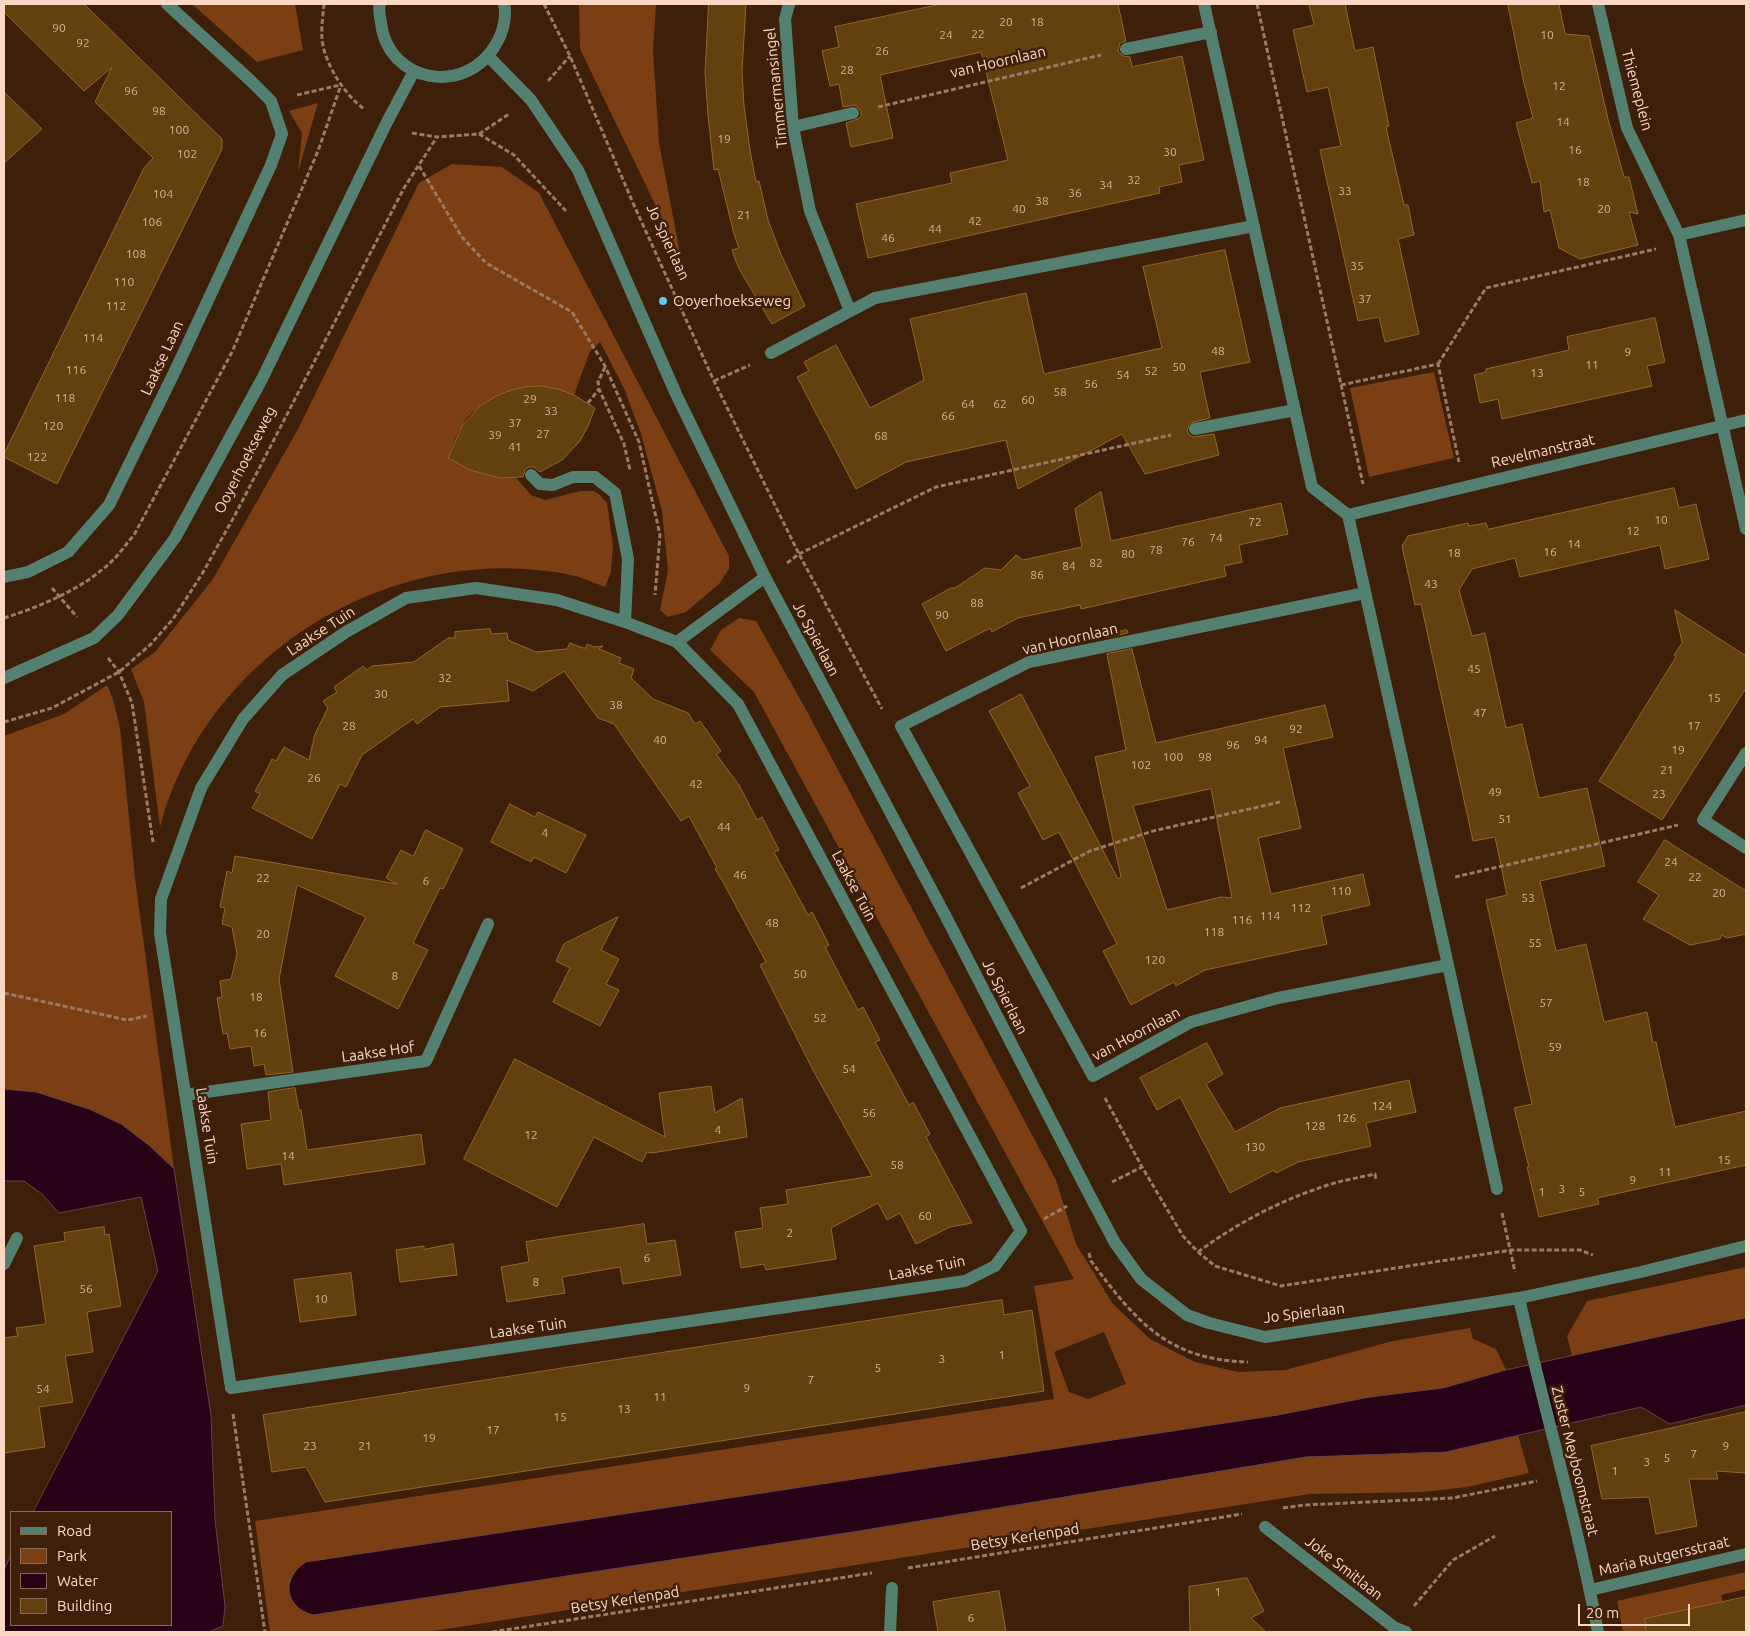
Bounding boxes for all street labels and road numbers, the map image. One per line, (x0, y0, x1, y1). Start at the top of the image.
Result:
street label: Timmermansingel (761, 27, 791, 149)
street label: van Hoornlaan (949, 42, 1047, 82)
street label: Thiemeplein (1618, 47, 1656, 133)
street label: Jo Spierlaan (643, 201, 693, 283)
street label: Laakse Laan (137, 318, 187, 398)
street label: Ooyerhoekseweg (210, 403, 280, 517)
street label: Revelmanstraat (1489, 430, 1597, 472)
street label: Jo Spierlaan (789, 599, 843, 679)
street label: Laakse Tuin (284, 602, 358, 660)
street label: van Hoornlaan (1021, 619, 1119, 659)
street label: Laakse Tuin (828, 848, 880, 924)
street label: Jo Spierlaan (978, 956, 1032, 1038)
street label: van Hoornlaan (1089, 1003, 1183, 1065)
street label: Laakse Hof (340, 1038, 416, 1066)
street label: Laakse Tuin (192, 1086, 222, 1166)
street label: Laakse Tuin (887, 1252, 967, 1284)
street label: Jo Spierlaan (1262, 1299, 1346, 1327)
street label: Laakse Tuin (488, 1314, 568, 1342)
street label: Zuster Meyboomstraat (1548, 1384, 1602, 1538)
street label: Betsy Kerlenpad (969, 1520, 1081, 1554)
street label: Joke Smitlaan (1302, 1532, 1386, 1604)
street label: Maria Rutgersstraat (1597, 1532, 1731, 1580)
street label: Betsy Kerlenpad (569, 1583, 681, 1617)

